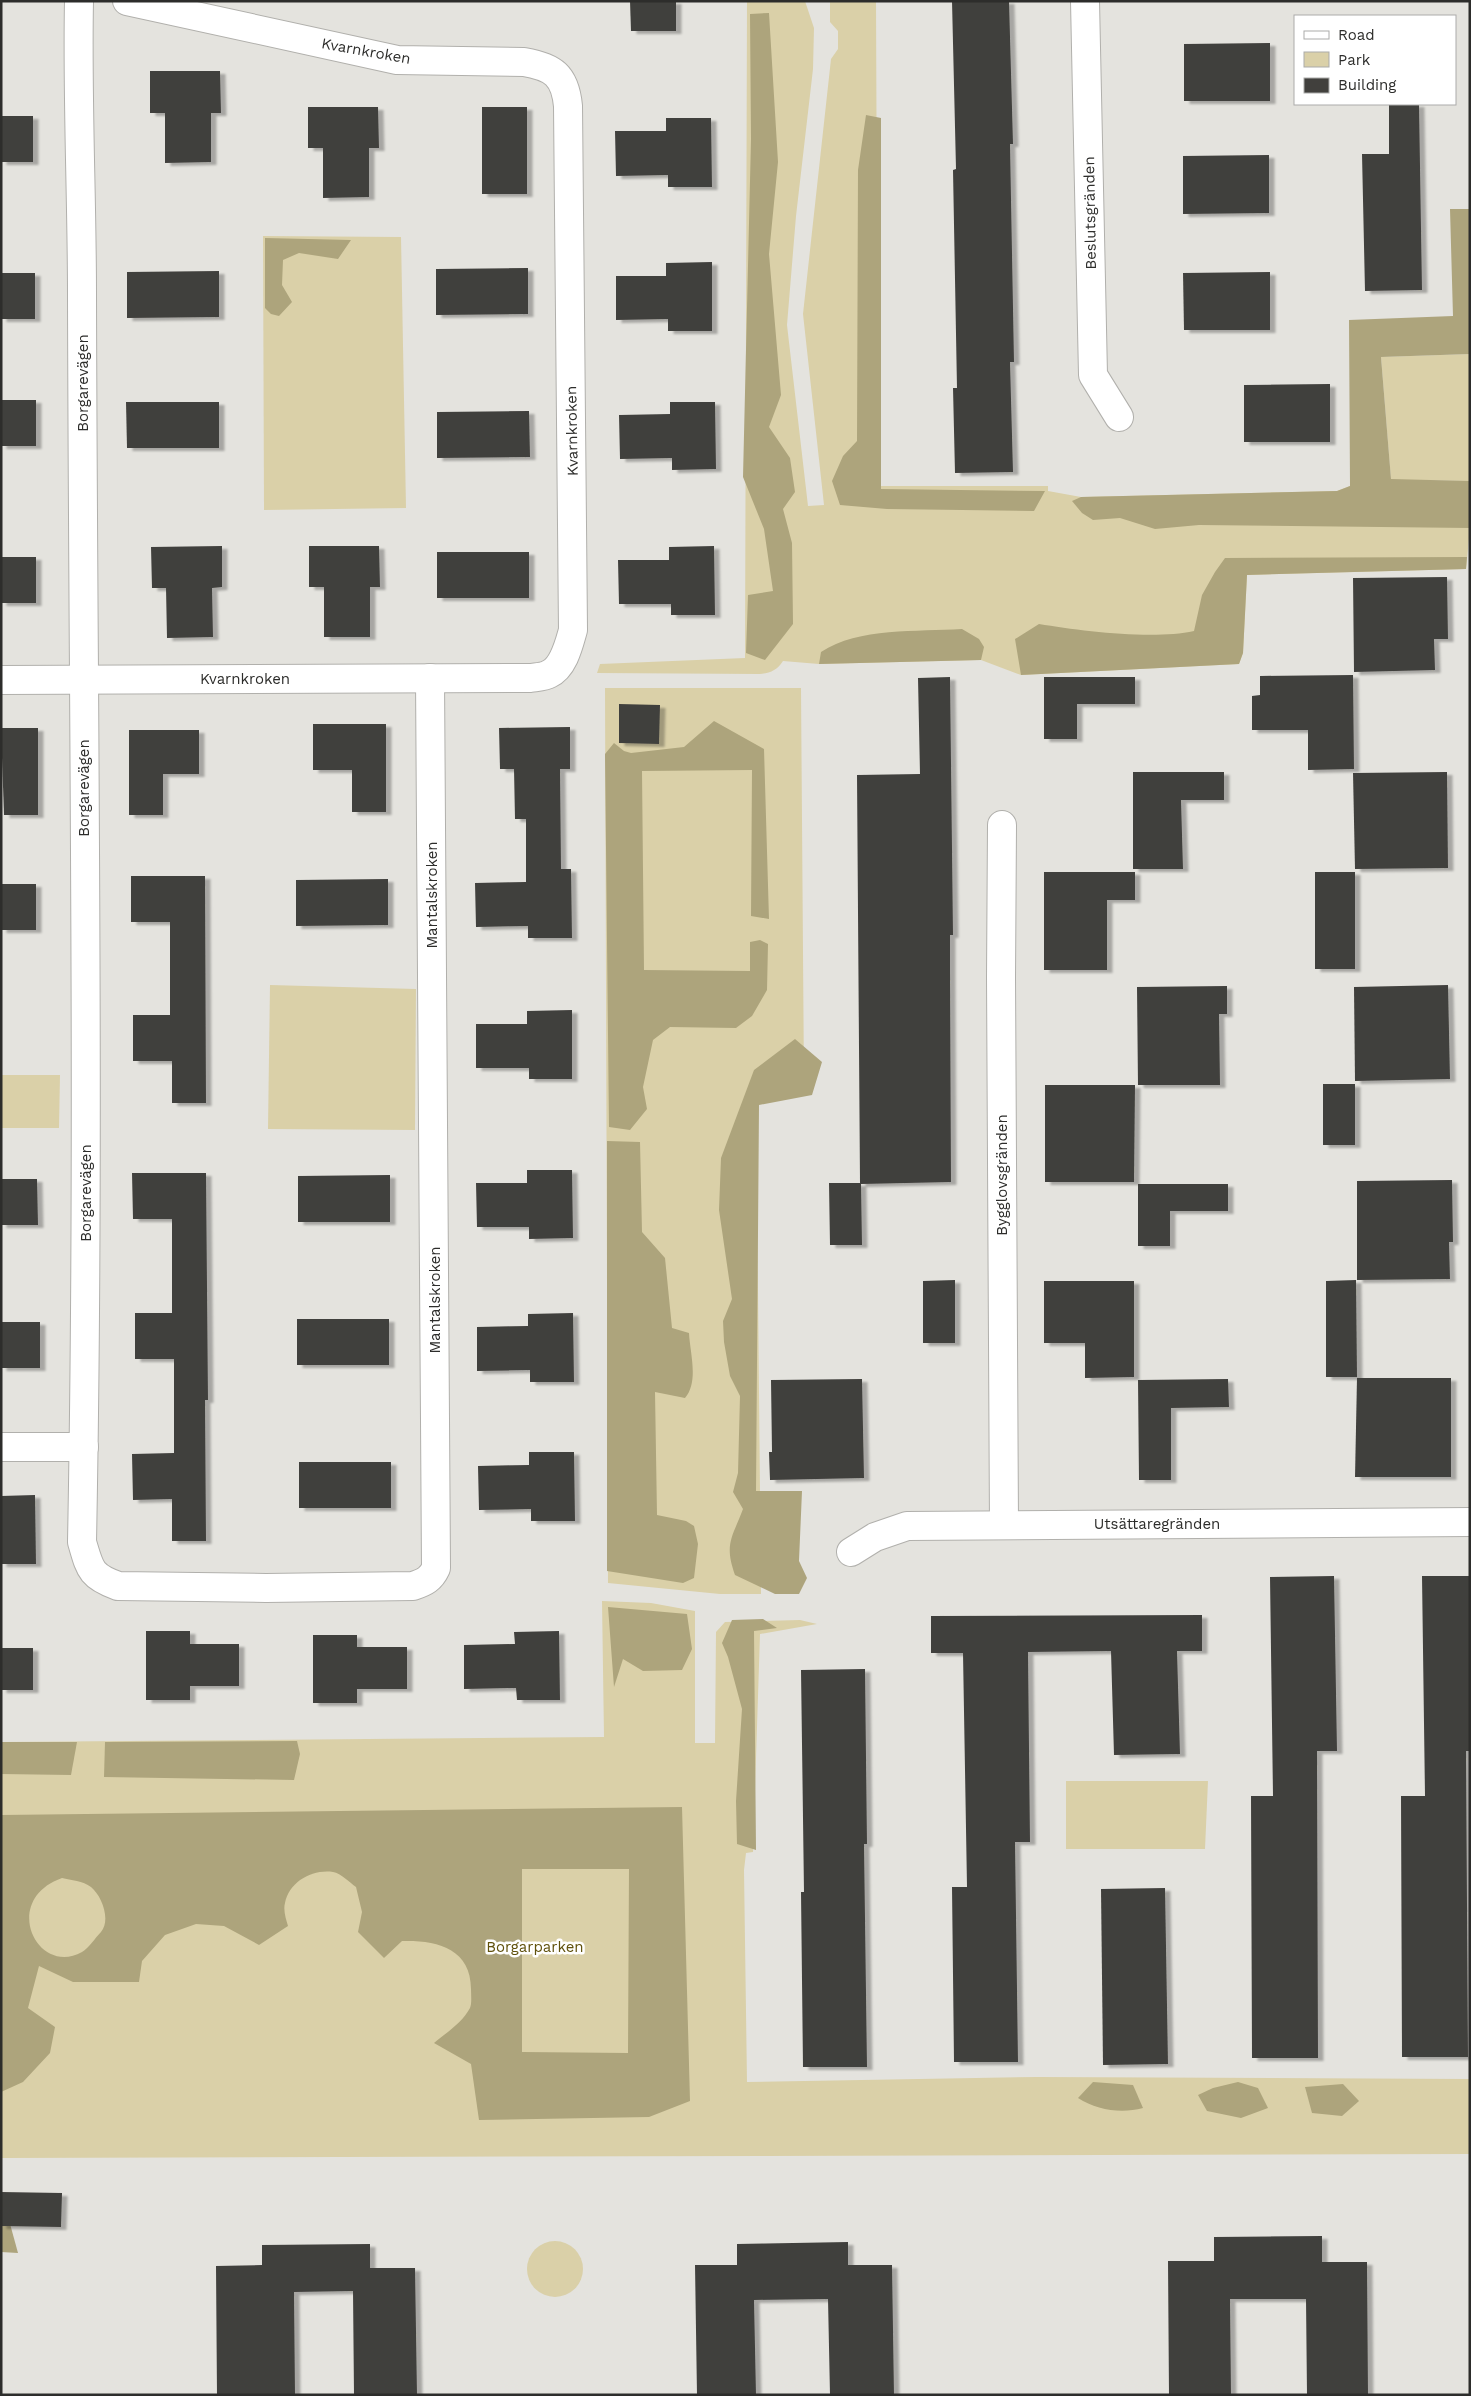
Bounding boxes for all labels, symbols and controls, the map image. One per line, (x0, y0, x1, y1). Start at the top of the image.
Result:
legend (1294, 15, 1456, 105)
text: Road (1338, 26, 1375, 44)
street label: Kvarnkroken (320, 34, 412, 68)
text: Park (1338, 51, 1371, 69)
text: Building (1338, 76, 1396, 94)
street label: Beslutsgränden (1080, 156, 1100, 270)
street label: Borgarevägen (74, 334, 92, 432)
street label: Kvarnkroken (562, 386, 582, 476)
street label: Kvarnkroken (200, 670, 290, 688)
street label: Borgarevägen (75, 739, 93, 837)
street label: Mantalskroken (423, 841, 441, 949)
street label: Bygglovsgränden (993, 1114, 1011, 1236)
street label: Borgarevägen (77, 1144, 95, 1242)
street label: Mantalskroken (426, 1246, 444, 1354)
street label: Utsättaregränden (1094, 1515, 1220, 1533)
park label: Borgarparken (486, 1938, 584, 1956)

